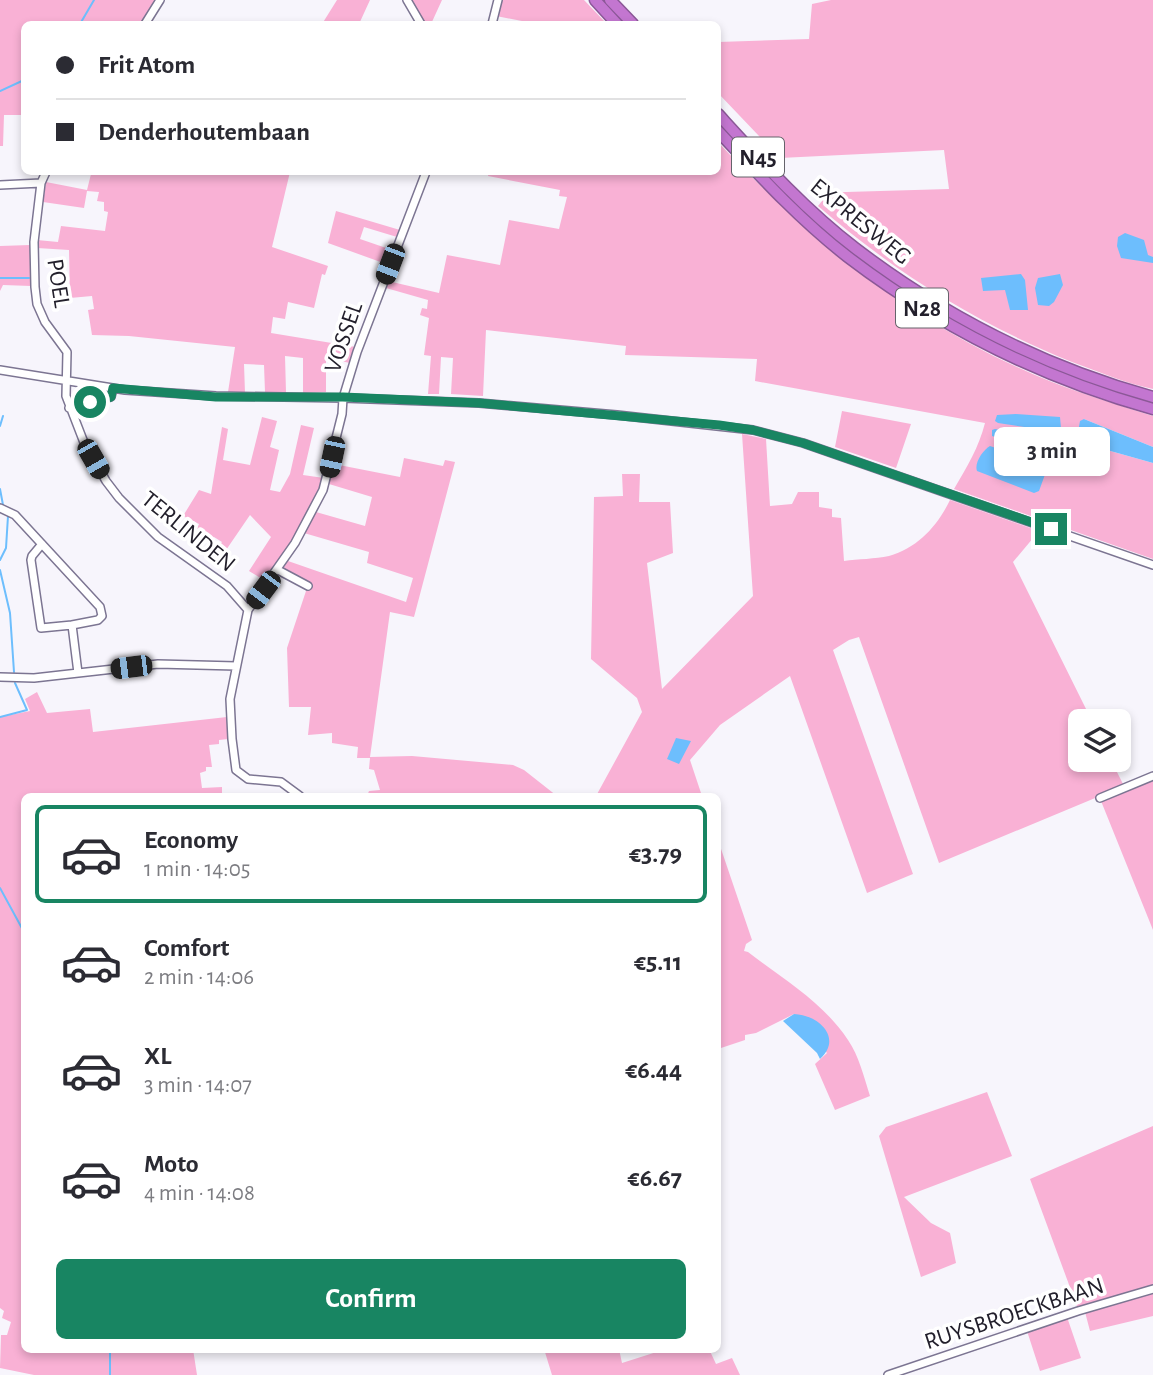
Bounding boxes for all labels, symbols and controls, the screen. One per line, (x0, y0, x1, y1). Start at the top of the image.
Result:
text: Frit Atom (98, 52, 195, 78)
text: Denderhoutembaan (98, 119, 310, 145)
road number: N45 (732, 138, 784, 176)
street label: EXPRESWEG (806, 174, 915, 269)
car (373, 241, 408, 287)
street label: POEL (42, 257, 74, 309)
road number: N28 (896, 288, 948, 328)
street label: VOSSEL (321, 299, 367, 376)
route start (74, 386, 106, 418)
callout: 3 min (993, 428, 1109, 476)
car (318, 434, 347, 480)
car (74, 436, 113, 482)
text: 3 min (1027, 440, 1077, 463)
street label: TERLINDEN (137, 487, 240, 577)
route end (1035, 513, 1067, 545)
car (242, 567, 285, 613)
car (109, 654, 154, 680)
map controls (1068, 709, 1131, 772)
button: layers (1068, 709, 1131, 772)
icon: car (60, 823, 123, 886)
text: Economy (144, 827, 238, 853)
text: €3.79 (629, 841, 682, 867)
text: 1 min · 14:05 (144, 858, 250, 881)
icon: car (60, 931, 123, 994)
text: Comfort (144, 935, 229, 961)
text: €5.11 (634, 949, 682, 975)
text: 2 min · 14:06 (144, 966, 254, 989)
icon: car (60, 1039, 123, 1102)
text: XL (144, 1043, 171, 1069)
text: €6.44 (625, 1057, 682, 1083)
text: 3 min · 14:07 (144, 1074, 252, 1097)
icon: car (60, 1147, 123, 1210)
text: Moto (144, 1151, 199, 1177)
text: €6.67 (628, 1165, 682, 1191)
text: 4 min · 14:08 (144, 1182, 255, 1205)
button: Confirm (56, 1259, 686, 1339)
street label: RUYSBROECKBAAN (922, 1274, 1107, 1354)

